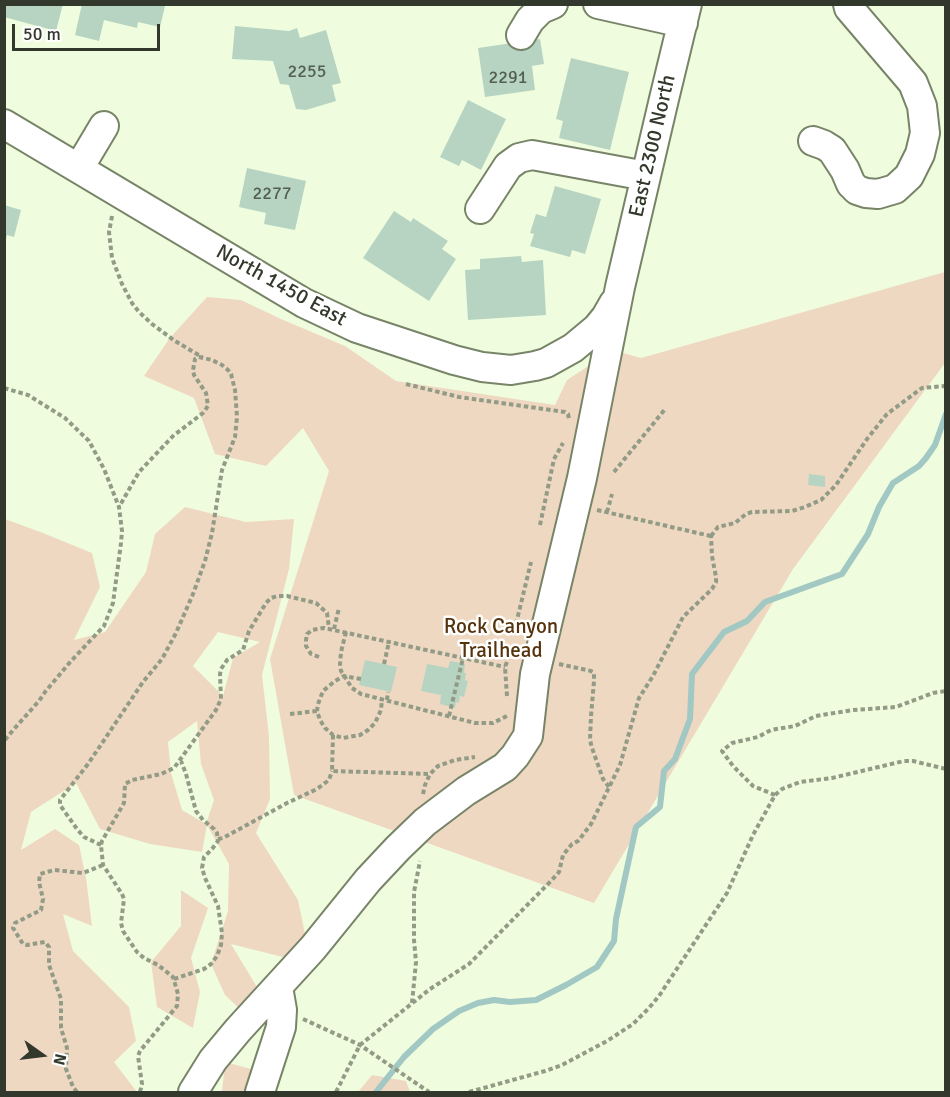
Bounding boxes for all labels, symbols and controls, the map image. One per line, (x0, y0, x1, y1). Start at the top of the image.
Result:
scale bar (15, 12, 164, 50)
text: 50 m (23, 23, 61, 45)
house number: 2255 (288, 61, 326, 83)
house number: 2291 (489, 67, 527, 89)
street label: East 2300 North (624, 72, 682, 220)
house number: 2277 (253, 183, 291, 205)
street label: North 1450 East (211, 240, 351, 332)
park label: Rock Canyon Trailhead (444, 614, 558, 664)
north arrow (12, 1025, 72, 1085)
text: N (48, 1052, 71, 1067)

